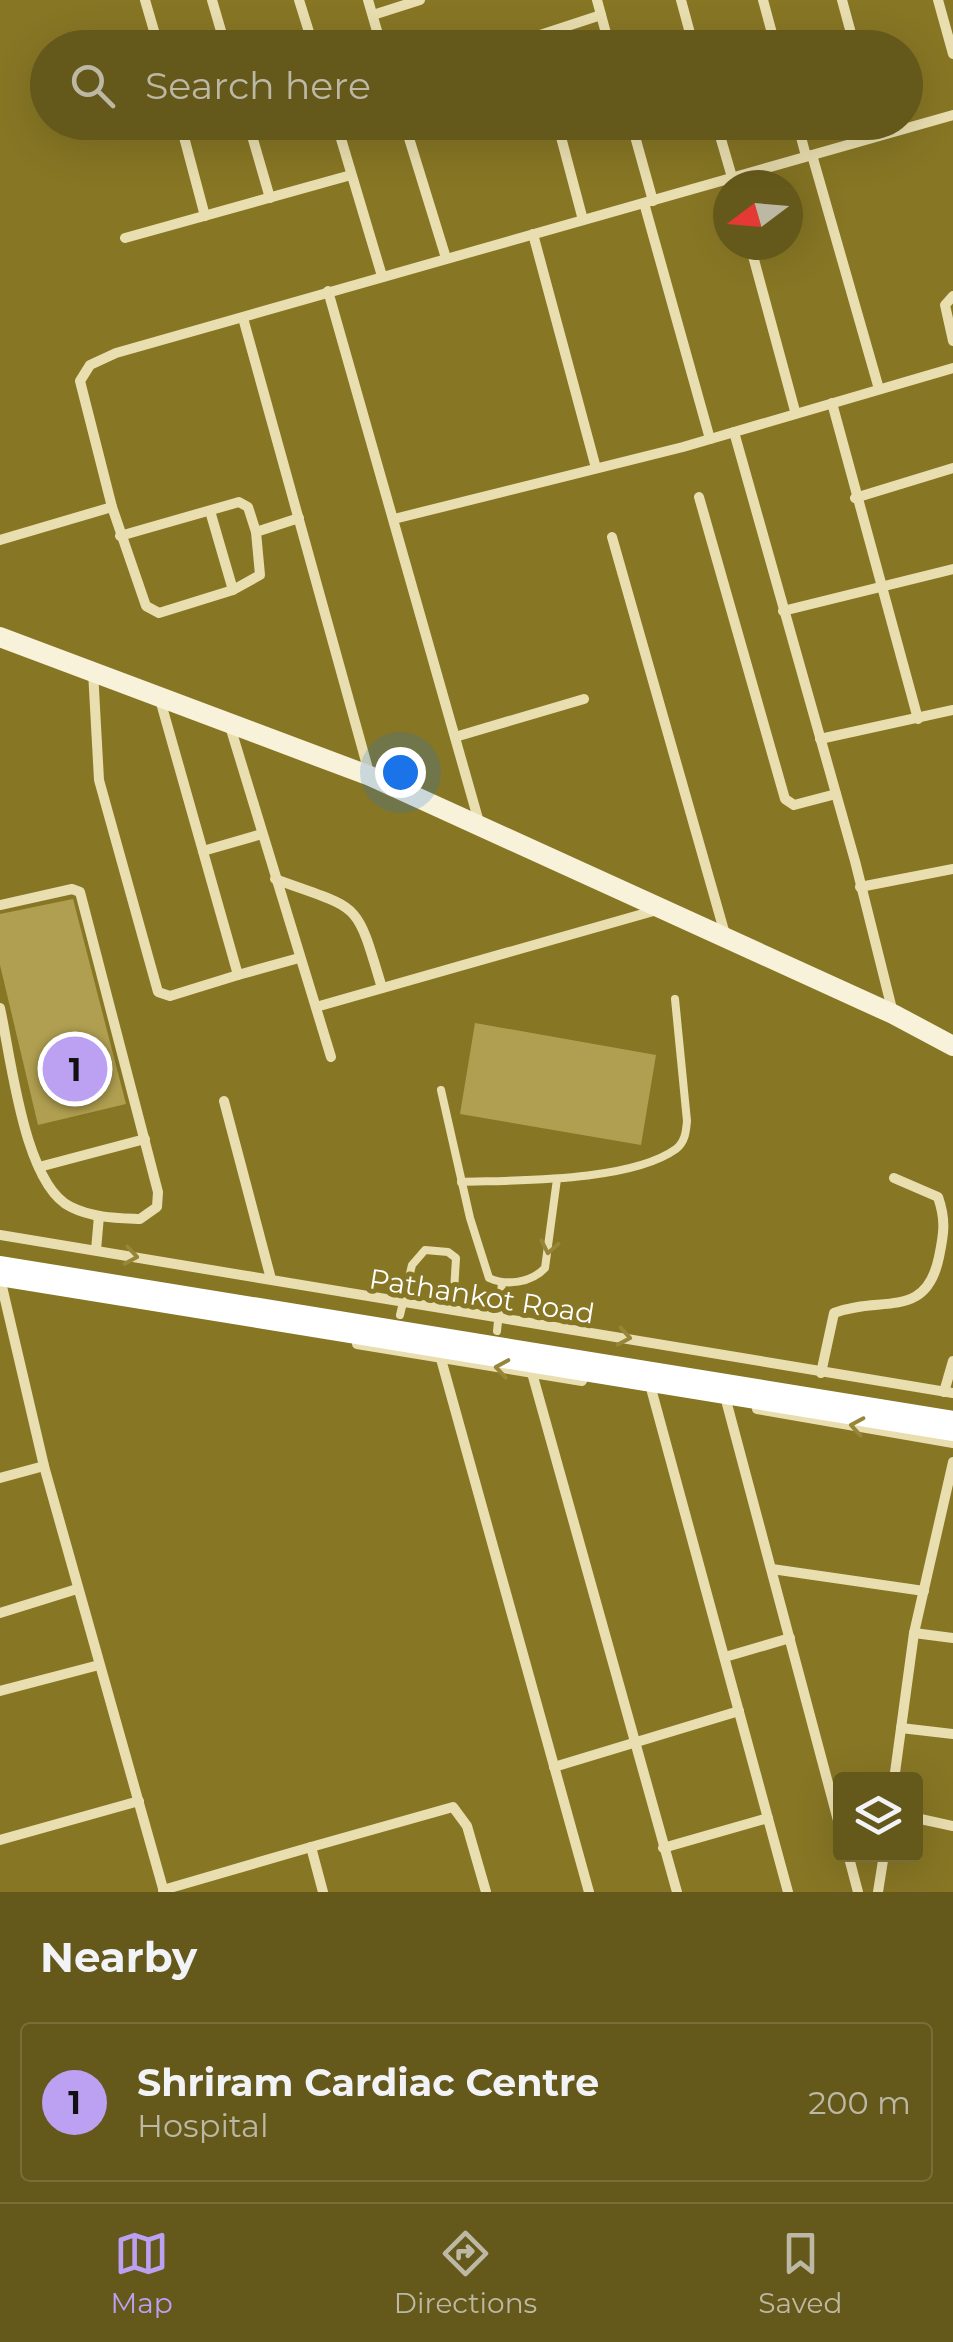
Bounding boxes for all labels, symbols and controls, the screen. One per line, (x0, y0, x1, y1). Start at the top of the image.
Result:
search box (30, 30, 923, 140)
icon: search (65, 58, 120, 113)
text: Search here (145, 62, 371, 109)
north arrow (713, 170, 803, 260)
your location (375, 747, 426, 798)
pin: 1 (42, 1032, 108, 1106)
one-way arrow (539, 1239, 560, 1255)
one-way arrow (123, 1244, 139, 1265)
street label: Pathankot Road (367, 1261, 597, 1331)
one-way arrow (616, 1326, 632, 1347)
one-way arrow (493, 1359, 510, 1380)
one-way arrow (849, 1417, 865, 1438)
map controls (833, 1772, 923, 1862)
button: layers (833, 1772, 923, 1862)
text: Nearby (40, 1931, 197, 1983)
text: Shriram Cardiac Centre (137, 2059, 599, 2106)
text: 1 (68, 2083, 81, 2122)
text: 200 m (808, 2083, 911, 2122)
text: Hospital (137, 2106, 269, 2145)
tab: Map (111, 2226, 173, 2320)
tab: Directions (394, 2226, 537, 2320)
tab: Saved (758, 2226, 842, 2320)

